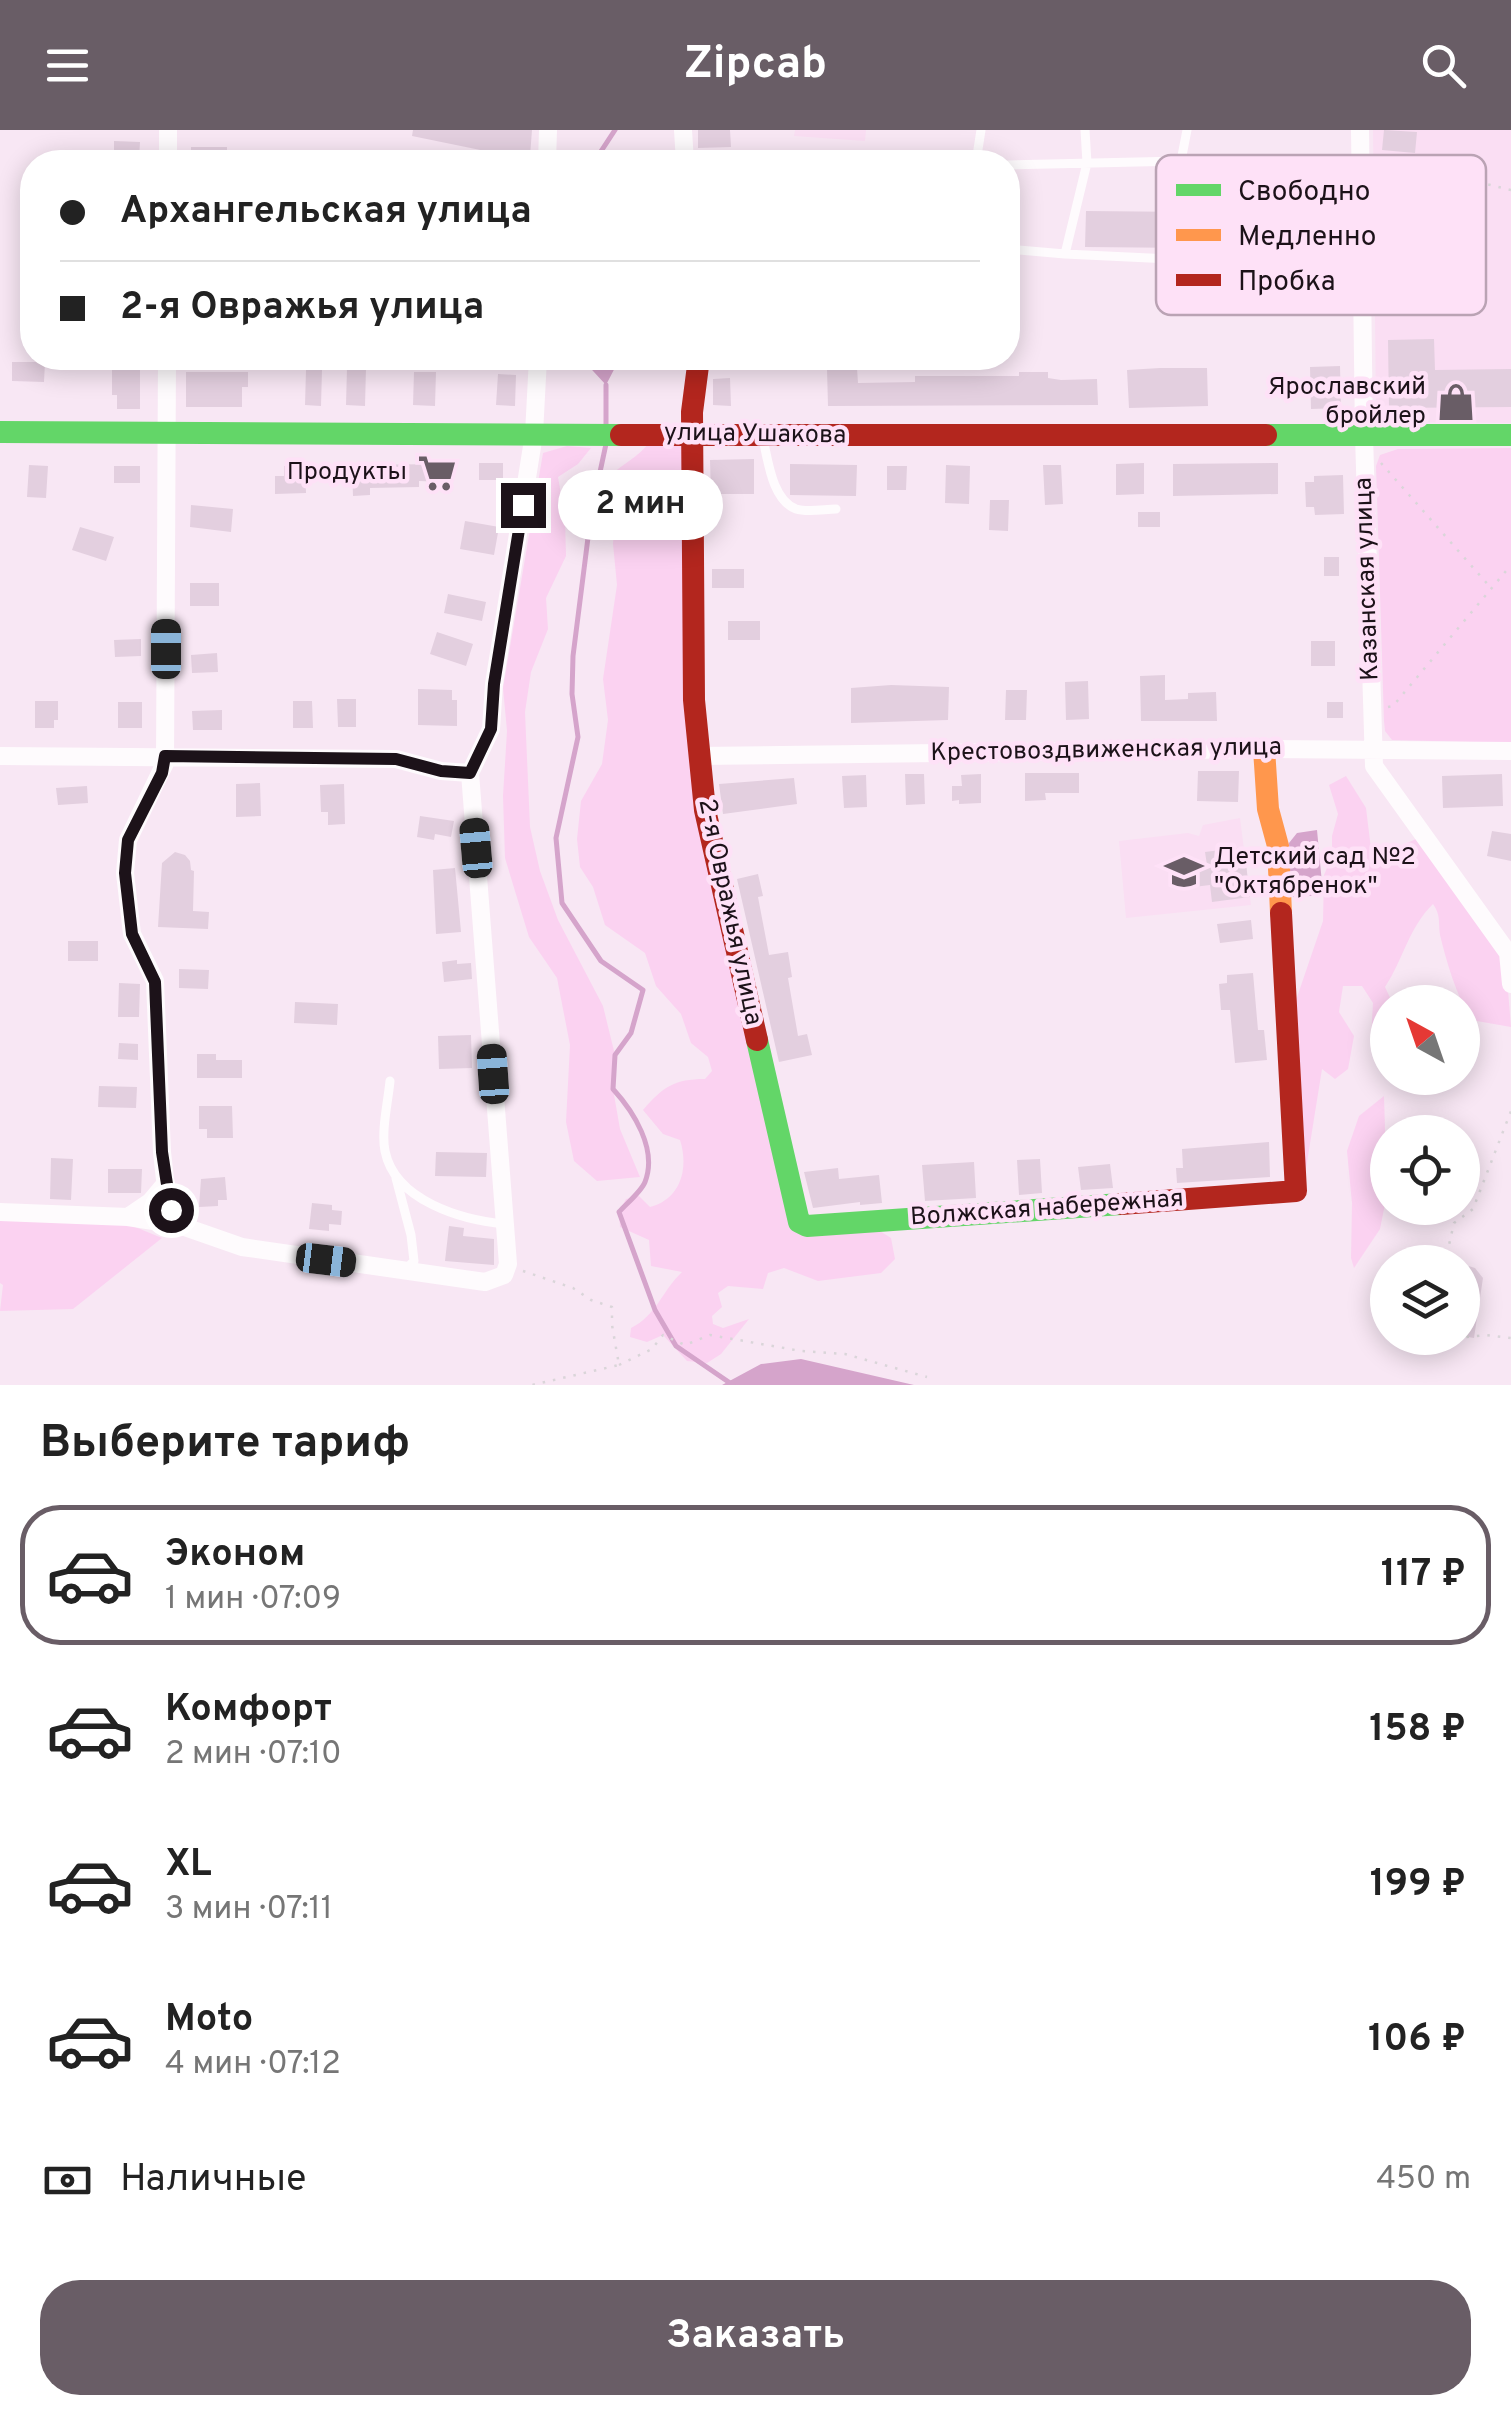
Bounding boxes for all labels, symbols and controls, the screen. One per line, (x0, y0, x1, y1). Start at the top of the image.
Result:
text: Zipcab (684, 37, 827, 94)
icon: menu (40, 38, 95, 93)
icon: search (1416, 38, 1471, 93)
legend (1156, 155, 1486, 315)
text: Свободно (1238, 175, 1370, 211)
text: Архангельская улица (120, 188, 532, 237)
text: Медленно (1238, 220, 1376, 256)
text: Пробка (1238, 265, 1336, 301)
text: 2-я Овражья улица (120, 284, 484, 333)
place label: Ярославский бройлер (1268, 372, 1426, 433)
shop icon: Ярославский бройлер (1435, 381, 1477, 423)
street label: улица Ушакова (663, 417, 847, 453)
supermarket icon: Продукты (416, 452, 458, 494)
place label: Продукты (287, 457, 407, 489)
callout: 2 мин (558, 470, 723, 540)
street label: Казанская улица (1348, 477, 1388, 681)
route end (501, 483, 546, 528)
text: 2 мин (596, 485, 685, 525)
car (151, 619, 181, 679)
street label: Крестовоздвиженская улица (930, 732, 1282, 770)
street label: 2-я Овражья улица (689, 796, 769, 1028)
car (458, 817, 494, 879)
place label: Детский сад №2 "Октябренок" (1214, 842, 1416, 903)
school or university icon: Детский сад №2 "Октябренок" (1163, 851, 1205, 893)
north arrow (1370, 985, 1480, 1095)
map controls (1370, 985, 1480, 1355)
car (476, 1043, 510, 1105)
button: locate (1370, 1115, 1480, 1225)
street label: Волжская набережная (909, 1183, 1185, 1235)
route start (149, 1188, 194, 1233)
car (294, 1241, 358, 1279)
button: layers (1370, 1245, 1480, 1355)
text: Выберите тариф (40, 1416, 410, 1473)
icon: car (45, 1530, 135, 1620)
text: Эконом (165, 1531, 305, 1580)
text: 117 ₽ (1381, 1551, 1466, 1600)
text: 1 мин · 07:09 (165, 1580, 341, 1620)
icon: car (45, 1685, 135, 1775)
text: Комфорт (165, 1686, 332, 1735)
text: 158 ₽ (1369, 1706, 1466, 1755)
text: 2 мин · 07:10 (165, 1735, 342, 1775)
icon: car (45, 1840, 135, 1930)
text: XL (165, 1841, 212, 1890)
text: 199 ₽ (1370, 1861, 1466, 1910)
text: 3 мин · 07:11 (165, 1890, 333, 1930)
icon: car (45, 1995, 135, 2085)
text: Moto (165, 1996, 253, 2045)
text: 106 ₽ (1368, 2016, 1466, 2065)
text: 4 мин · 07:12 (165, 2045, 341, 2085)
icon: cash (40, 2153, 95, 2208)
text: Наличные (120, 2156, 307, 2205)
text: 450 m (1376, 2160, 1471, 2200)
button: Заказать (40, 2280, 1471, 2395)

